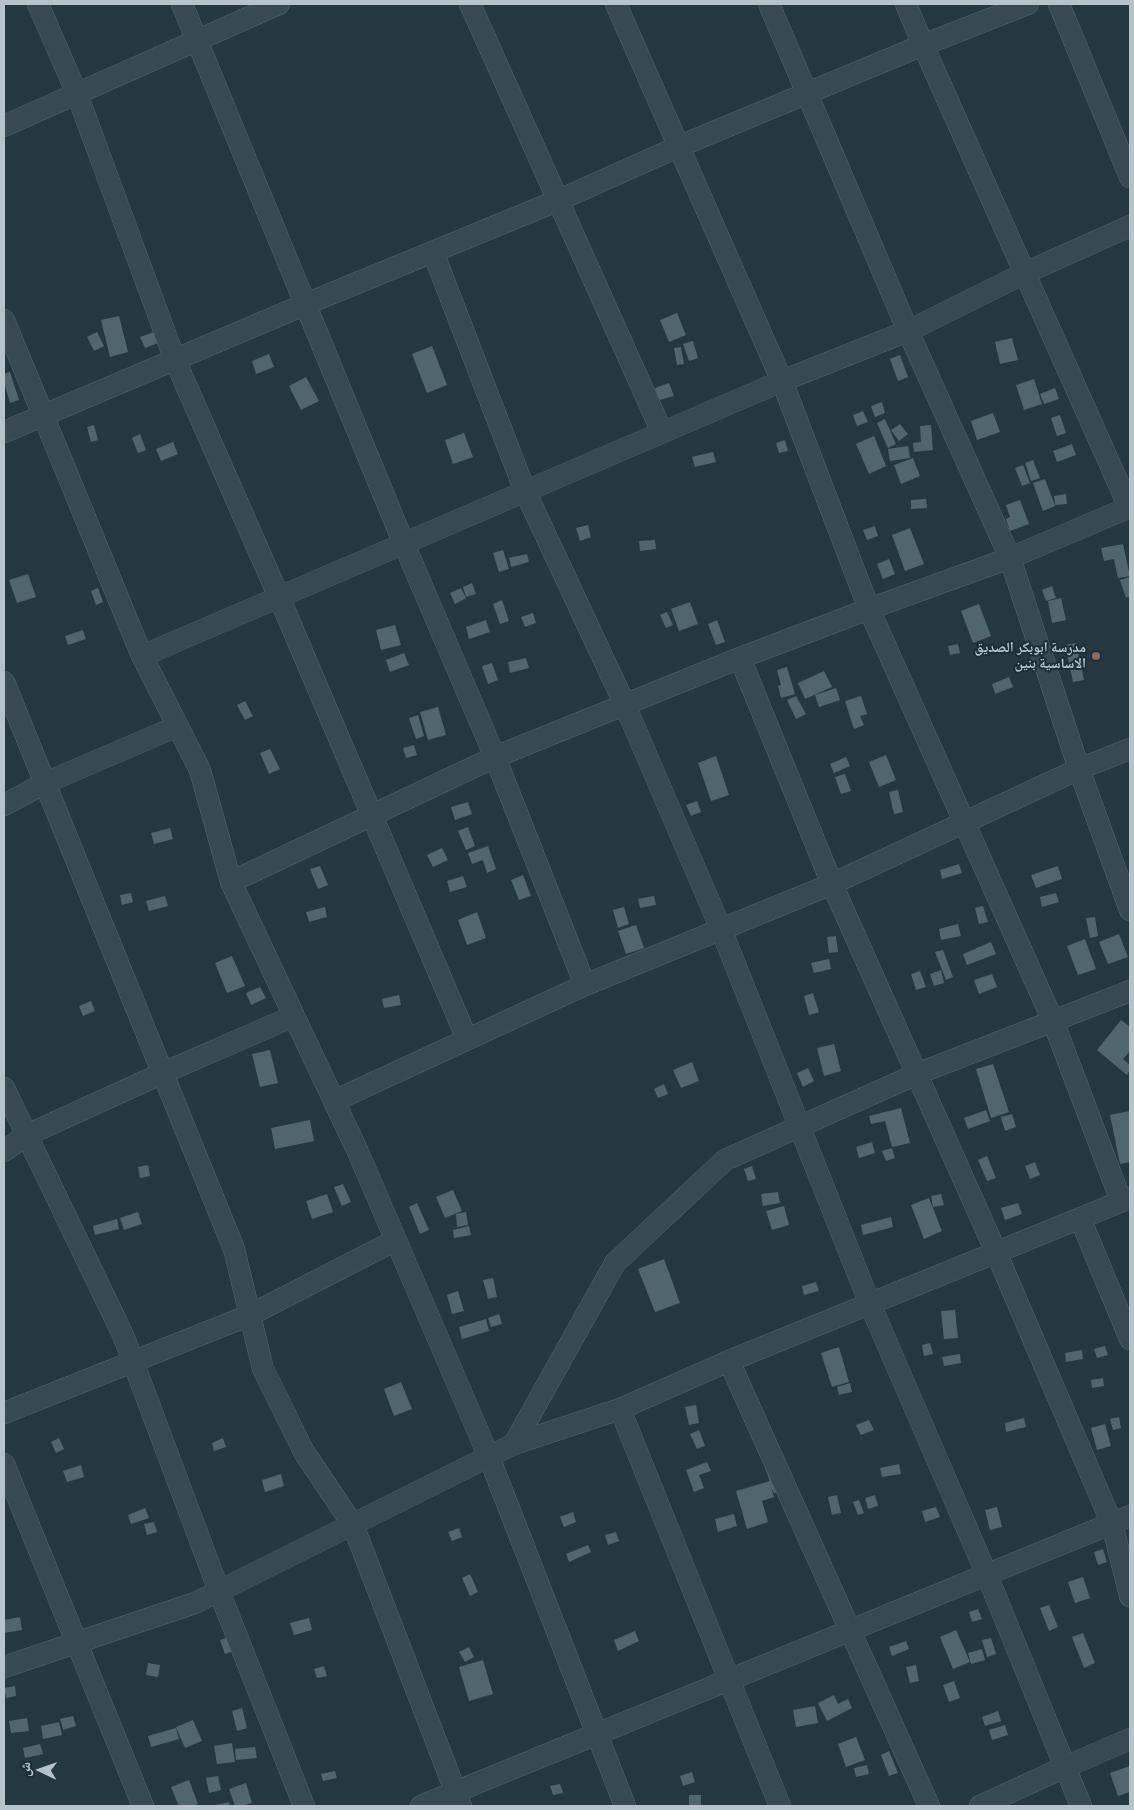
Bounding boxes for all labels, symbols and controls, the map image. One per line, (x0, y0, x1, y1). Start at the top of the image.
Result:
place label: مدرسة ابوبكر الصديق الاساسية بنين (975, 640, 1086, 672)
marker: مدرسة ابوبكر الصديق الاساسية بنين (1090, 650, 1102, 662)
north arrow (15, 1745, 65, 1795)
text: ش (16, 1761, 34, 1777)

